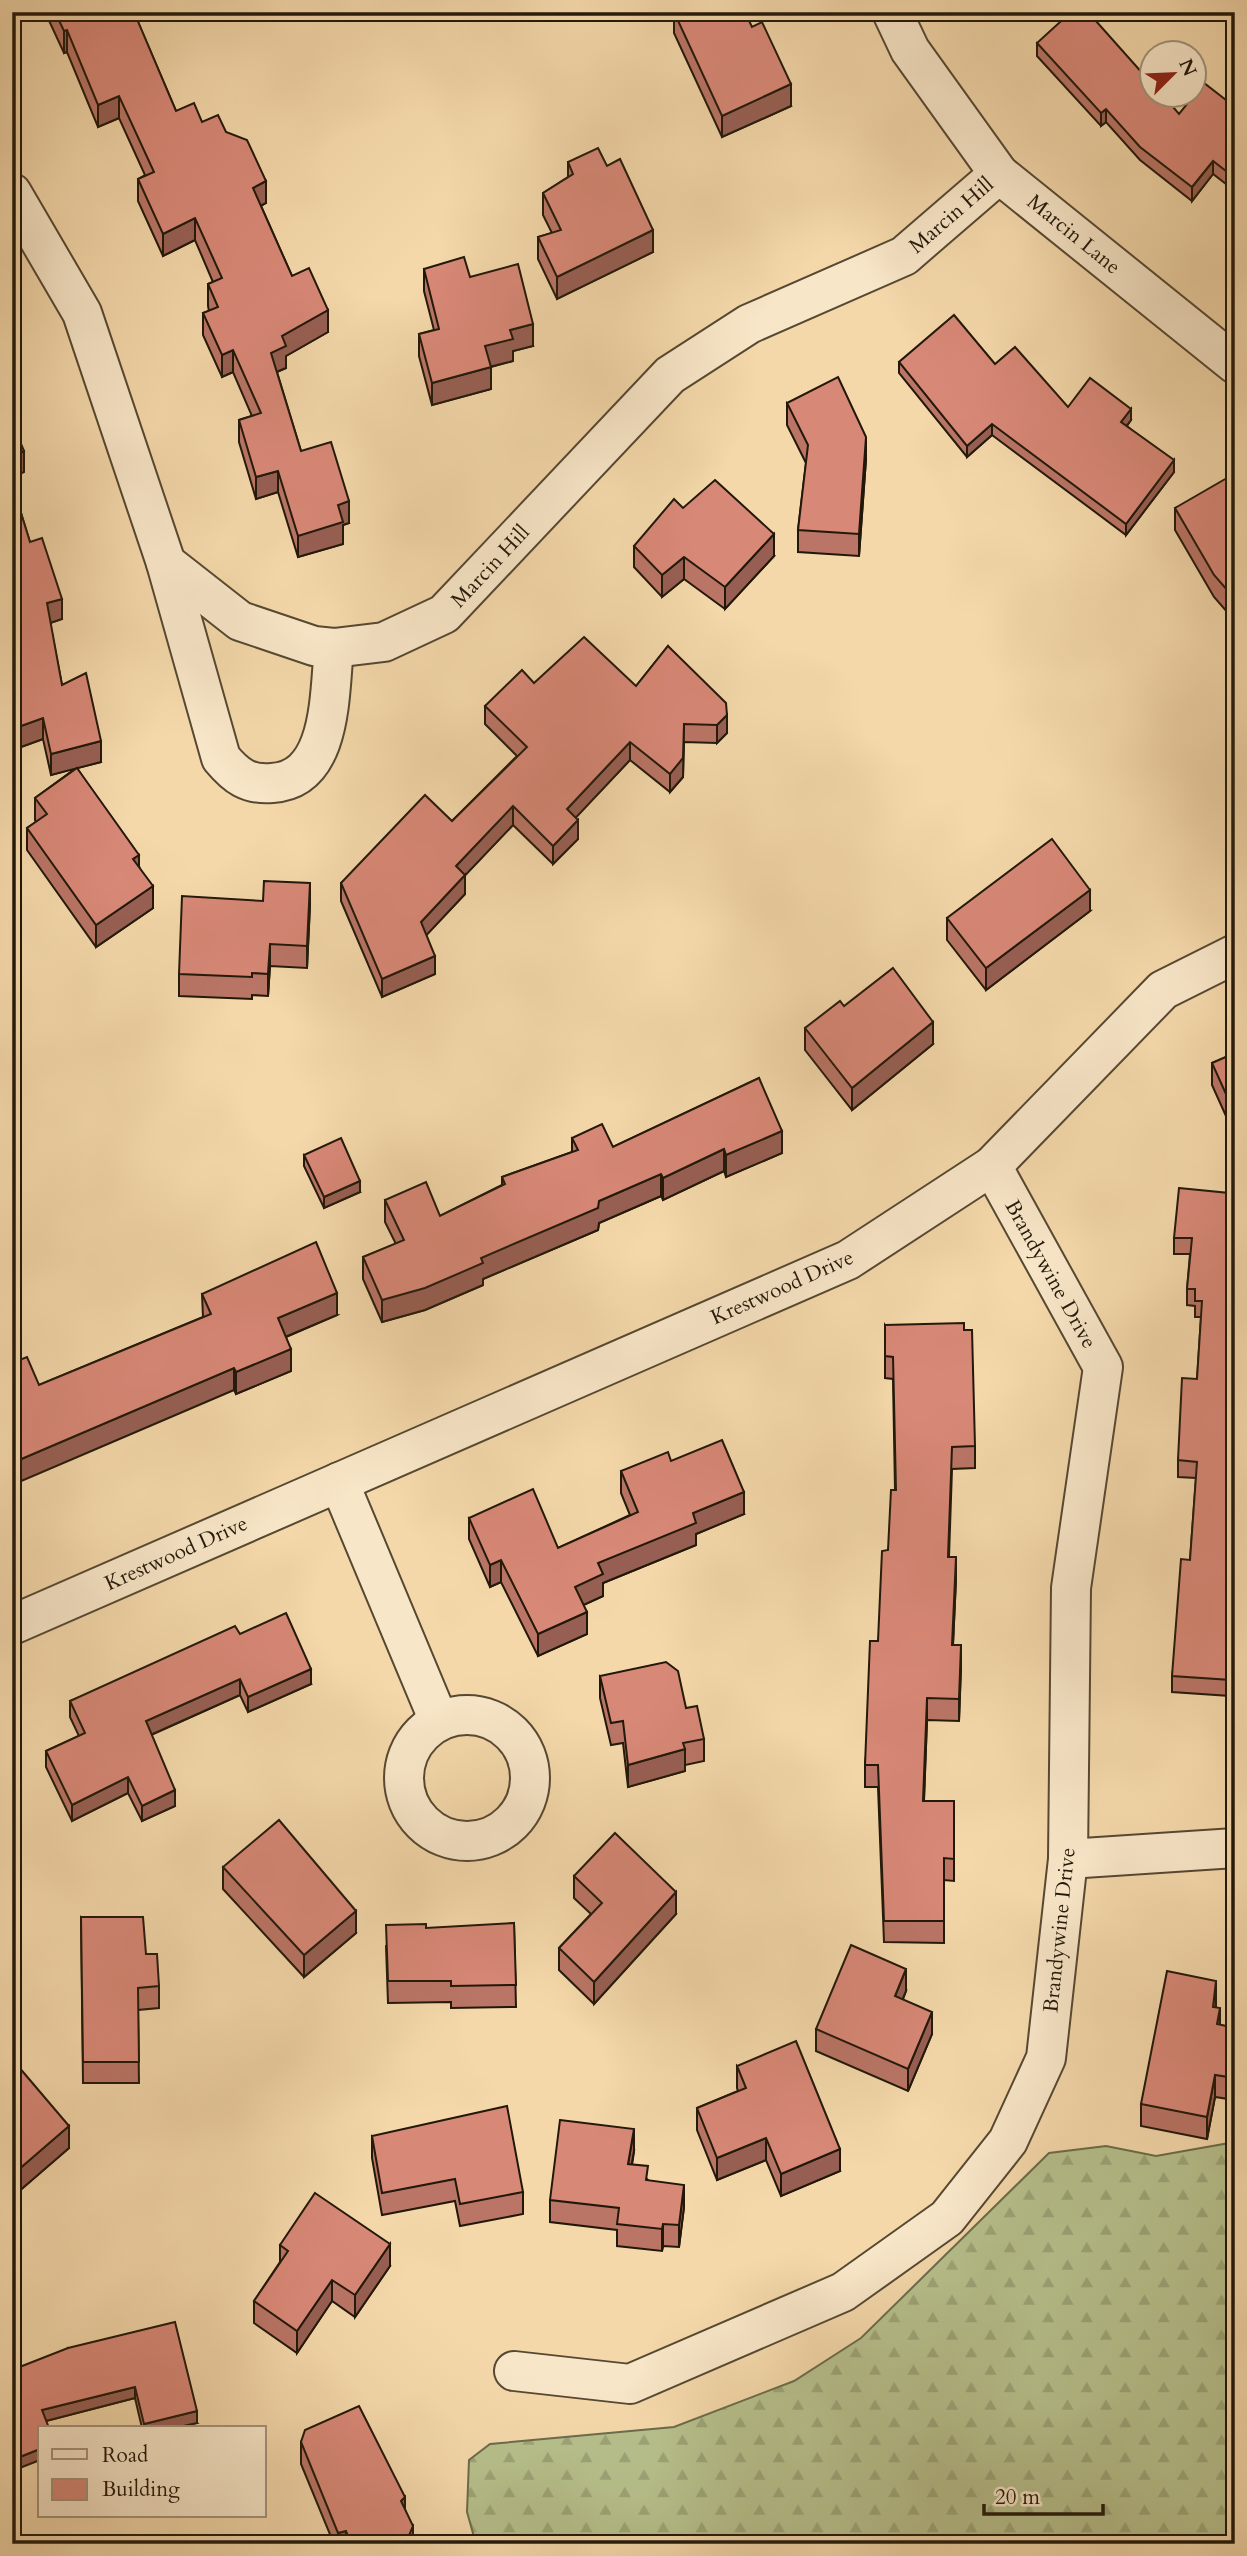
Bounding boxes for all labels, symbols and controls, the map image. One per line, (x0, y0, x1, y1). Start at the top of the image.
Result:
north arrow (1138, 38, 1208, 108)
text: N (1172, 55, 1203, 81)
street label: Marcin Hill (903, 170, 1000, 260)
street label: Marcin Lane (1021, 188, 1127, 281)
street label: Marcin Hill (444, 519, 536, 614)
street label: Brandywine Drive (998, 1195, 1103, 1354)
street label: Krestwood Drive (706, 1243, 858, 1332)
street label: Krestwood Drive (100, 1509, 252, 1598)
street label: Brandywine Drive (1036, 1846, 1083, 2014)
legend (38, 2426, 266, 2518)
text: Road (102, 2441, 148, 2470)
scale bar (984, 2472, 1104, 2516)
text: Building (102, 2475, 180, 2504)
text: 20 m (995, 2483, 1040, 2512)

